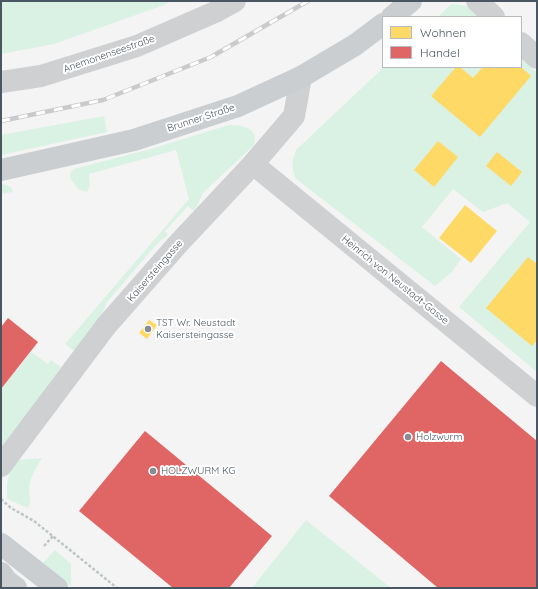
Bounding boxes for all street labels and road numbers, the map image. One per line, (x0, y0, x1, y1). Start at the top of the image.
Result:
street label: Anemonenseestraße (62, 33, 156, 75)
street label: Brunner Straße (166, 101, 236, 135)
street label: Heinrich von Neustadt-Gasse (339, 233, 451, 327)
street label: Kaisersteingasse (125, 238, 185, 304)

